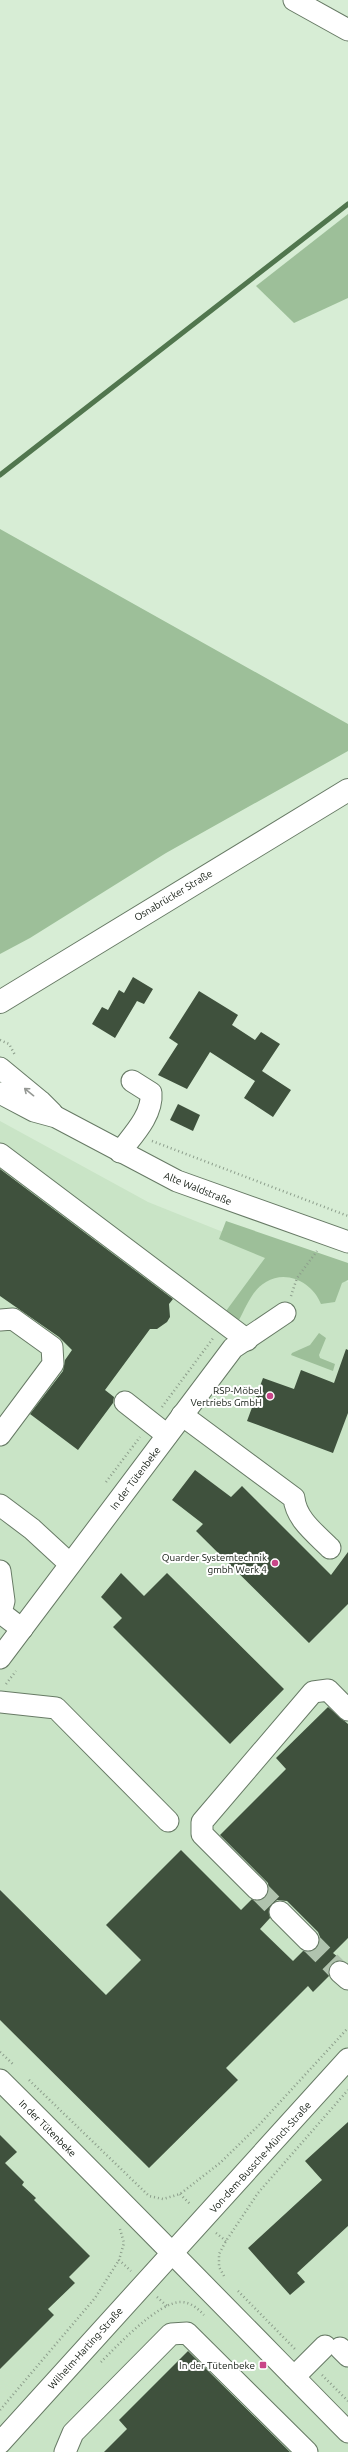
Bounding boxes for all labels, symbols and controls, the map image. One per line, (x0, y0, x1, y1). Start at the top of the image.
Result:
street label: Osnabrücker Straße (132, 868, 214, 923)
one-way arrow (24, 1087, 35, 1096)
street label: Alte Waldstraße (162, 1170, 233, 1207)
place label: RSP-Möbel Vertriebs GmbH (190, 1385, 262, 1408)
marker: RSP-Möbel Vertriebs GmbH (265, 1391, 275, 1401)
street label: In der Tütenbeke (108, 1445, 163, 1512)
place label: Quarder Systemtechnik gmbh Werk 4 (162, 1552, 267, 1575)
marker: Quarder Systemtechnik gmbh Werk 4 (270, 1558, 280, 1568)
street label: In der Tütenbeke (17, 2098, 78, 2159)
street label: Von-dem-Bussche-Münch-Straße (207, 2099, 313, 2215)
street label: Wilhelm-Harting-Straße (46, 2305, 125, 2391)
place label: In der Tütenbeke (179, 2360, 255, 2371)
marker: In der Tütenbeke (258, 2360, 268, 2370)

